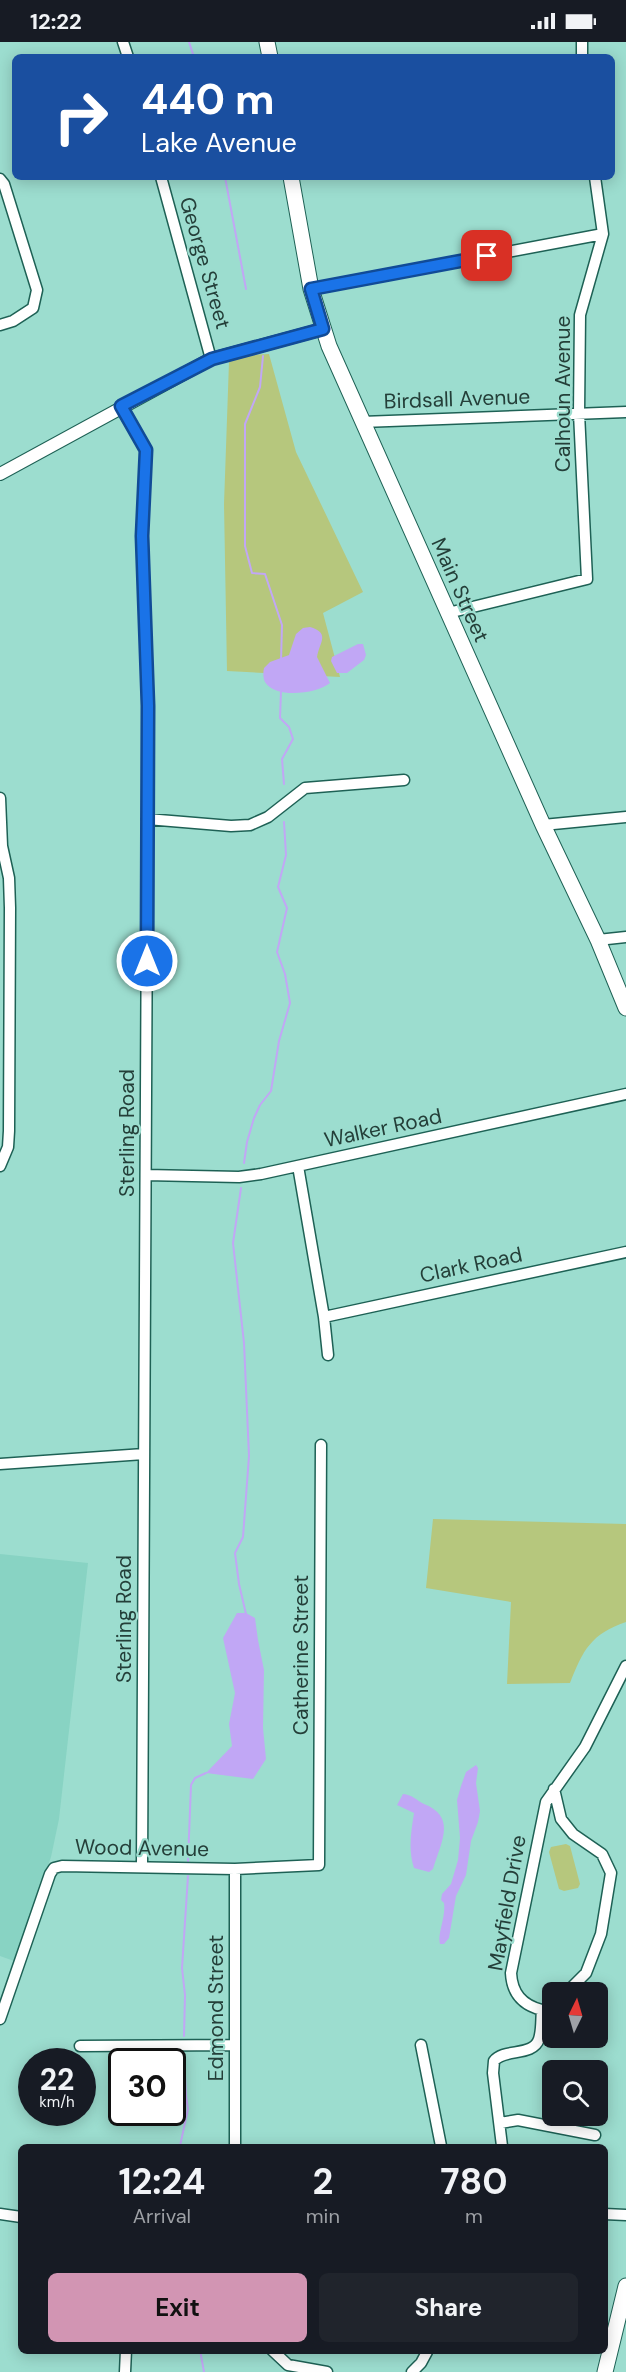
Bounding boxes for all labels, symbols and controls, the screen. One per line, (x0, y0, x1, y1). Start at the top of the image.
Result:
text: 12:22 (30, 7, 82, 36)
text: 440 m (141, 72, 275, 127)
icon: right (42, 78, 120, 156)
text: Lake Avenue (141, 125, 297, 160)
street label: George Street (173, 194, 237, 332)
pin (461, 230, 512, 281)
icon: arrive (470, 239, 503, 272)
street label: Calhoun Avenue (549, 316, 577, 472)
street label: Birdsall Avenue (383, 382, 531, 416)
street label: Main Street (425, 533, 495, 647)
position arrow (115, 929, 179, 993)
street label: Sterling Road (113, 1069, 141, 1197)
street label: Walker Road (322, 1102, 444, 1154)
street label: Clark Road (417, 1240, 525, 1290)
street label: Sterling Road (110, 1555, 138, 1683)
street label: Catherine Street (287, 1575, 315, 1735)
street label: Wood Avenue (75, 1833, 209, 1863)
street label: Mayfield Drive (481, 1833, 533, 1973)
street label: Edmond Street (202, 1935, 230, 2081)
north arrow (542, 1982, 608, 2048)
map controls (542, 1982, 608, 2126)
speed limit sign: 30 (108, 2048, 186, 2126)
text: 22 (40, 2060, 74, 2099)
button: search (542, 2060, 608, 2126)
text: km/h (39, 2092, 75, 2112)
text: 12:24 (118, 2158, 205, 2205)
text: 2 (312, 2158, 333, 2205)
text: 780 (440, 2158, 508, 2205)
text: Arrival (133, 2203, 191, 2229)
text: min (306, 2203, 340, 2229)
text: m (465, 2203, 483, 2229)
button: Exit (48, 2273, 307, 2342)
button: Share (319, 2273, 578, 2342)

